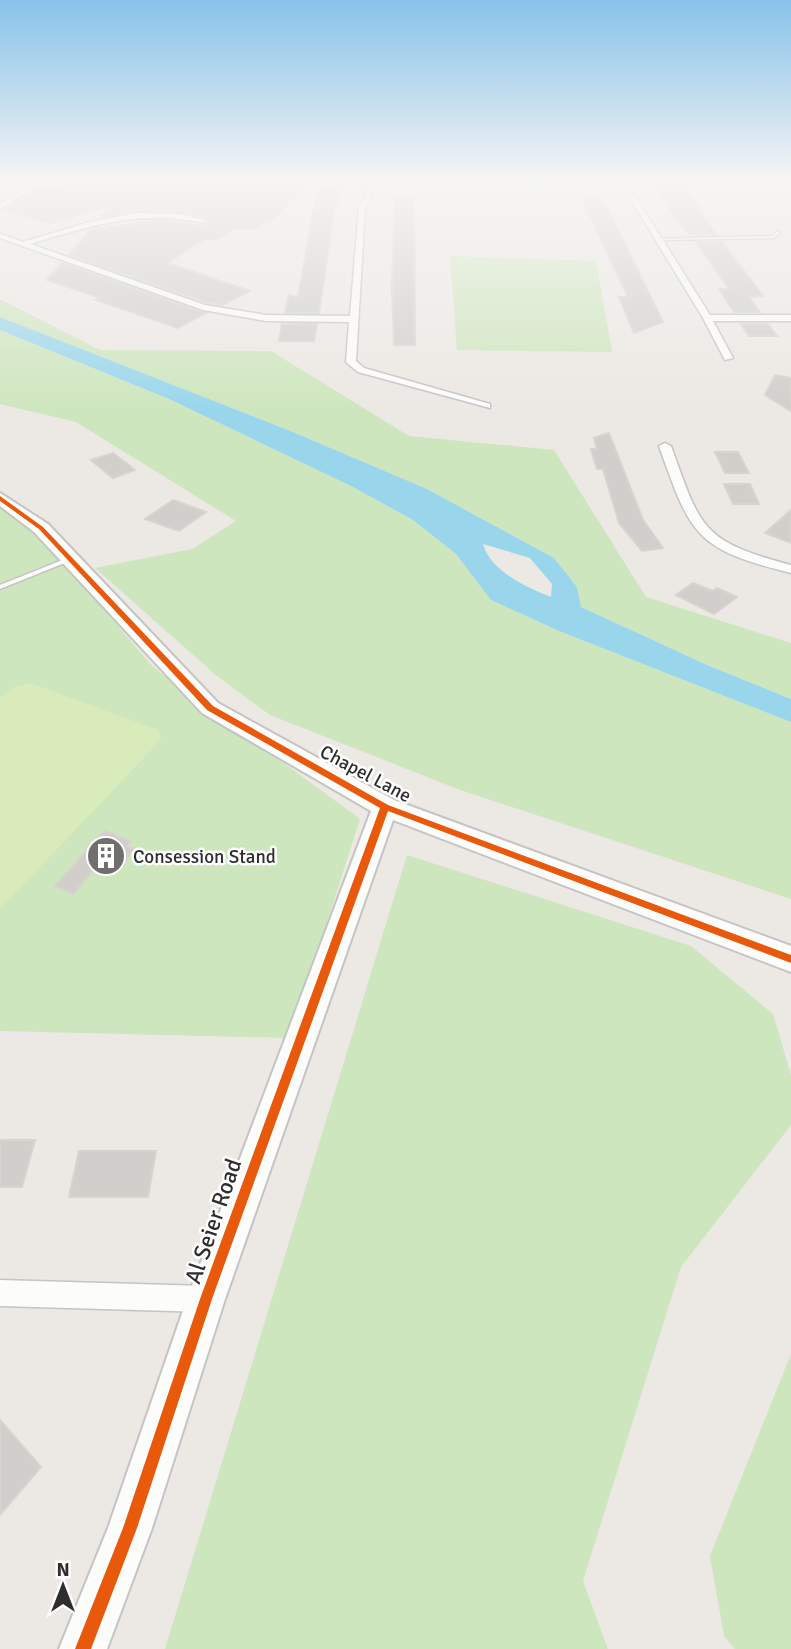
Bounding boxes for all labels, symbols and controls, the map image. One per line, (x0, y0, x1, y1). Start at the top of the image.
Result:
street label: Chapel Lane (316, 740, 415, 808)
building icon: Consession Stand (85, 835, 127, 877)
place label: Consession Stand (133, 845, 276, 869)
street label: Al Seier Road (179, 1155, 248, 1288)
north arrow (28, 1551, 98, 1621)
text: N (56, 1558, 70, 1582)

